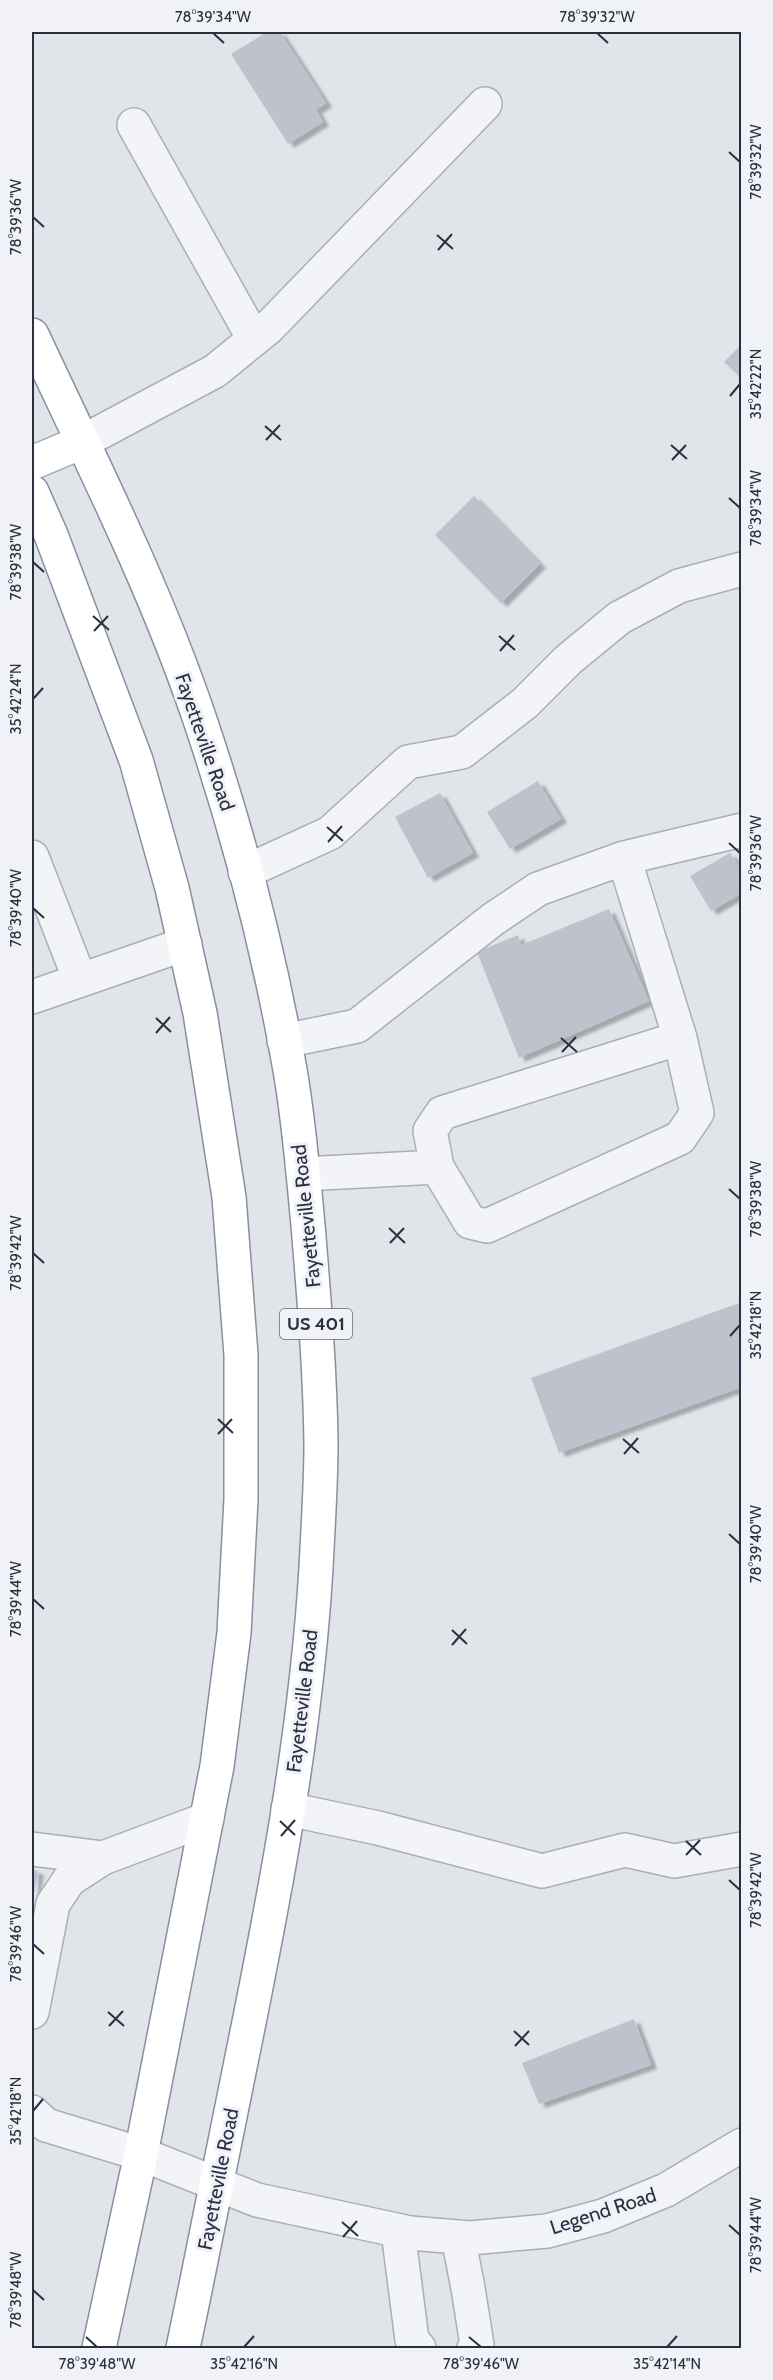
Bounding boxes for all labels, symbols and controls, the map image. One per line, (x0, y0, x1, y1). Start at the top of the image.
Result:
text: 78°39'34"W (175, 8, 252, 26)
text: 78°39'32"W (559, 8, 635, 26)
text: 78°39'32"W (747, 124, 765, 200)
text: 78°39'36"W (7, 178, 25, 255)
text: 35°42'22"N (747, 349, 765, 419)
text: 78°39'34"W (747, 469, 765, 546)
text: 78°39'38"W (7, 523, 25, 600)
text: 35°42'24"N (7, 663, 25, 735)
street label: Fayetteville Road (170, 670, 240, 814)
text: 78°39'36"W (747, 814, 765, 891)
text: 78°39'40"W (7, 868, 25, 947)
street label: Fayetteville Road (287, 1143, 325, 1289)
text: 78°39'38"W (747, 1160, 765, 1237)
text: 78°39'42"W (7, 1214, 25, 1291)
text: 35°42'18"N (747, 1291, 765, 1359)
road number: US 401 (280, 1309, 352, 1339)
text: 78°39'40"W (747, 1504, 765, 1583)
text: 78°39'44"W (7, 1560, 25, 1637)
street label: Fayetteville Road (281, 1628, 323, 1774)
text: 78°39'42"W (747, 1851, 765, 1928)
text: 78°39'46"W (7, 1905, 25, 1982)
text: 35°42'18"N (7, 2077, 25, 2145)
street label: Fayetteville Road (193, 2106, 243, 2252)
street label: Legend Road (547, 2183, 659, 2239)
text: 78°39'44"W (747, 2196, 765, 2273)
text: 78°39'48"W (7, 2251, 25, 2328)
text: 78°39'48"W (59, 2355, 136, 2373)
text: 35°42'16"N (210, 2355, 278, 2373)
text: 78°39'46"W (443, 2355, 520, 2373)
text: 35°42'14"N (633, 2355, 701, 2373)

